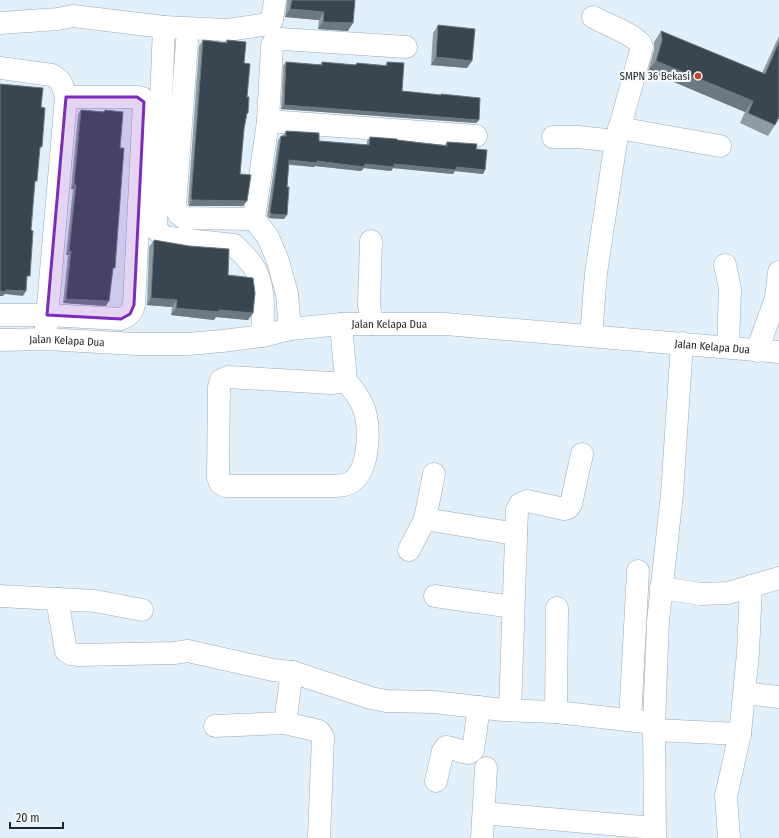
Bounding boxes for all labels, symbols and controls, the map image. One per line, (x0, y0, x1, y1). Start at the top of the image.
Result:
place label: SMPN 36 Bekasi (620, 70, 690, 83)
marker: SMPN 36 Bekasi (693, 71, 703, 81)
street label: Jalan Kelapa Dua (351, 318, 427, 331)
street label: Jalan Kelapa Dua (29, 333, 105, 349)
street label: Jalan Kelapa Dua (674, 337, 751, 357)
scale bar (10, 804, 63, 830)
text: 20 m (16, 811, 40, 825)

